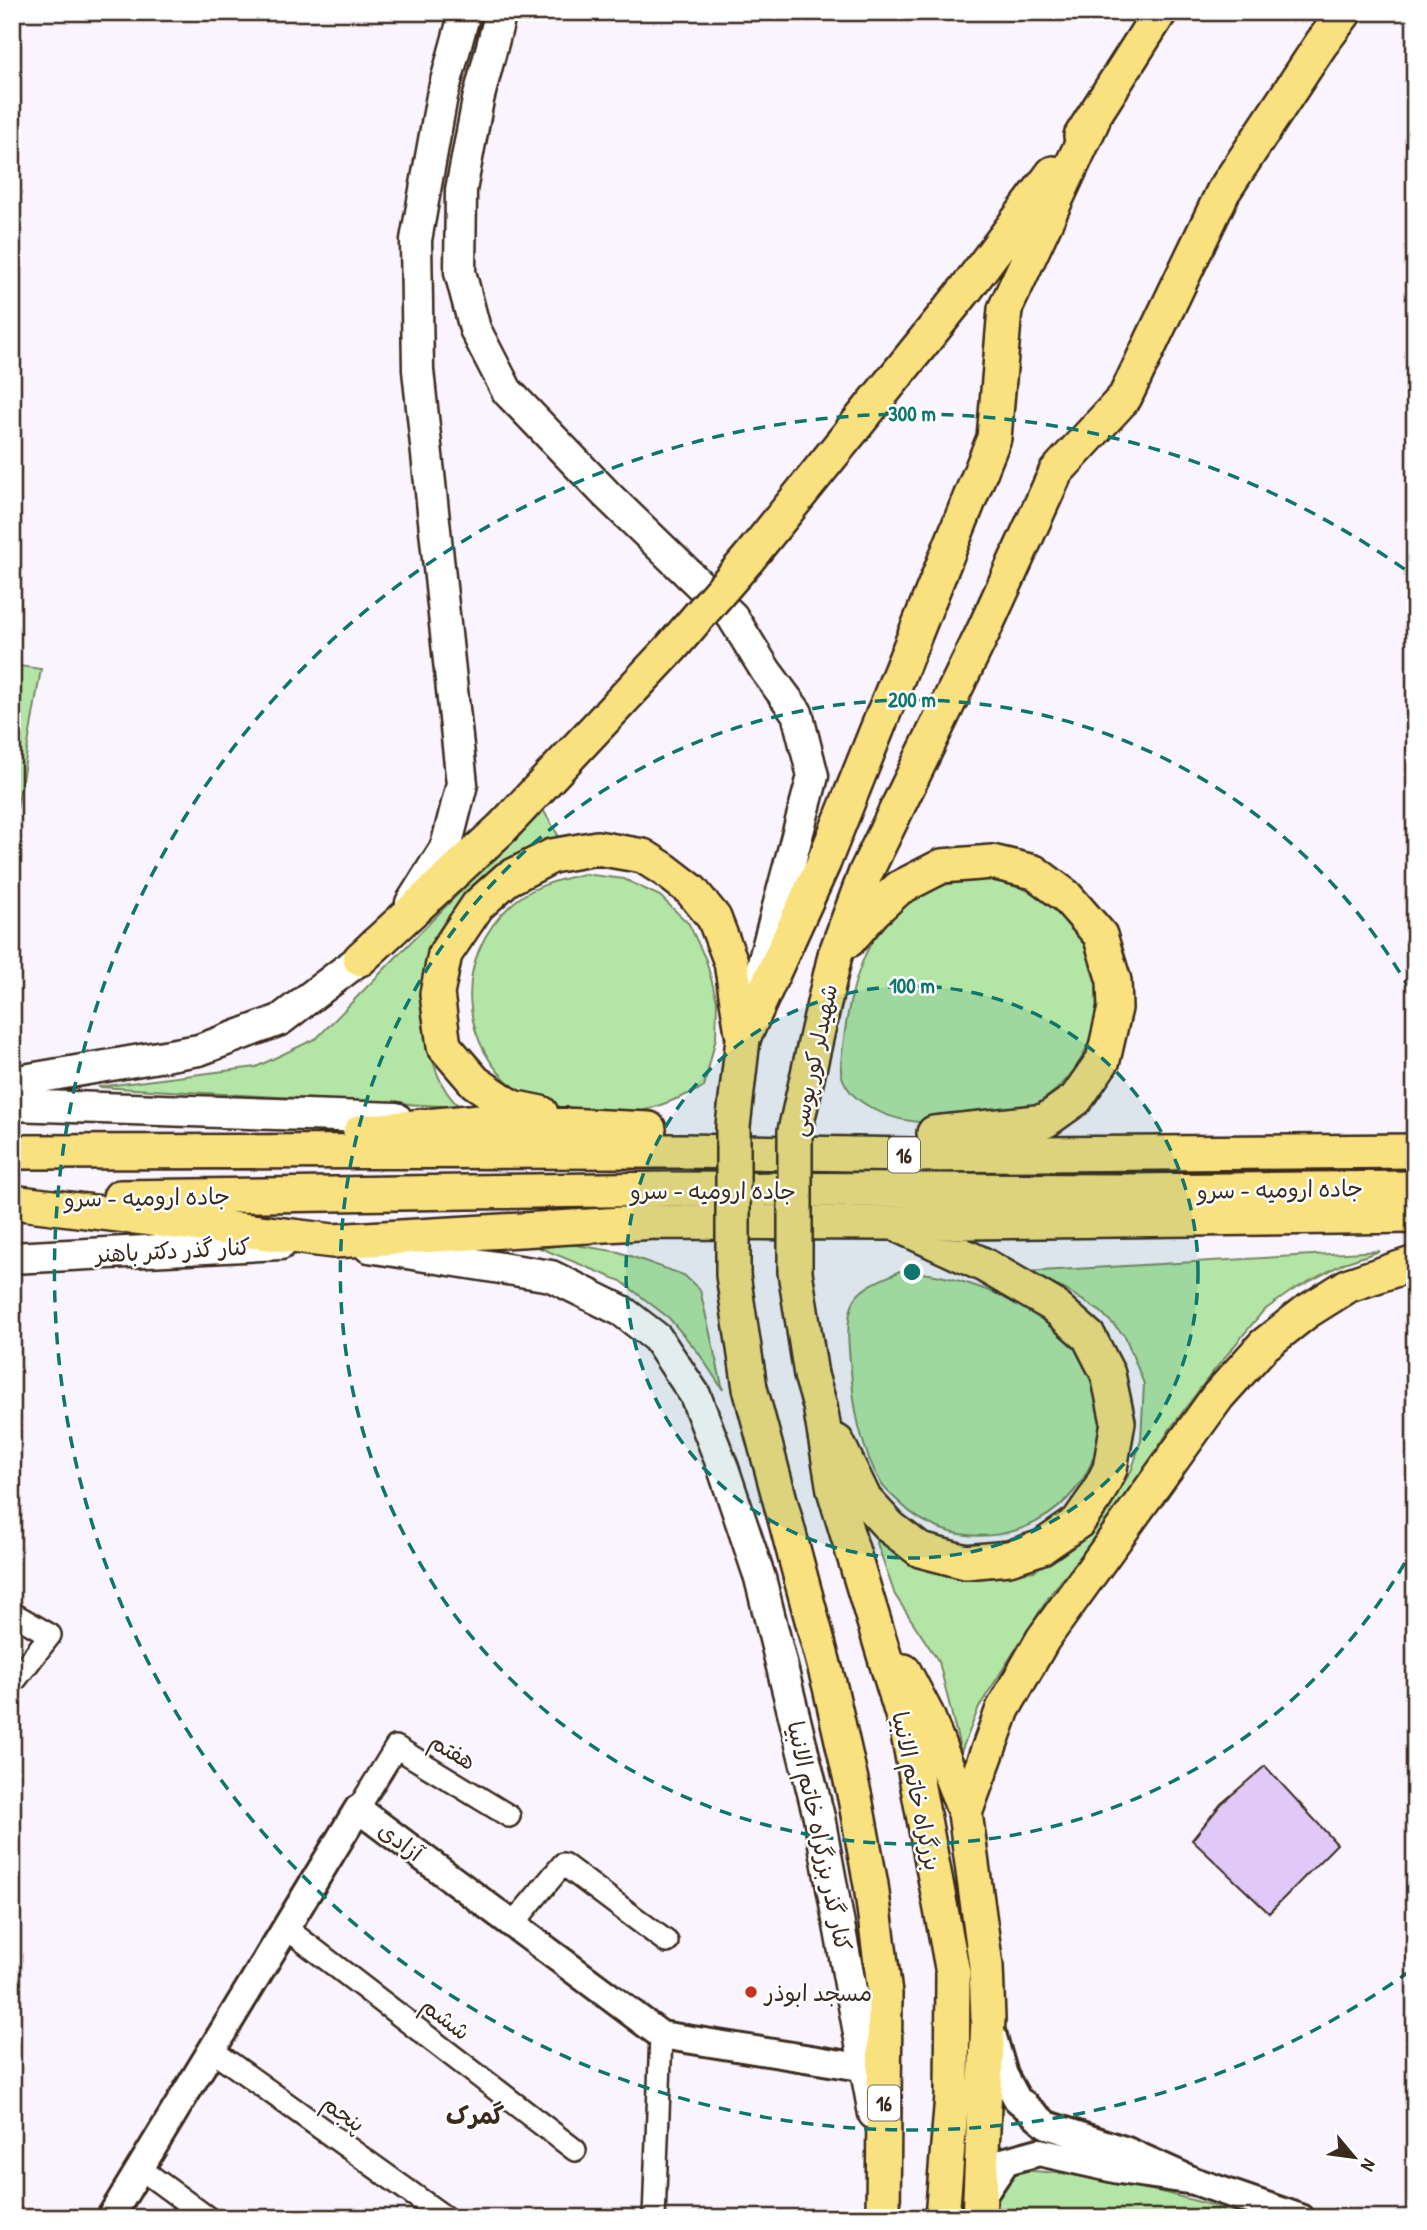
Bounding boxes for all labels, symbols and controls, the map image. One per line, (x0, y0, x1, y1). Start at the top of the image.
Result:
text: 300 m (888, 399, 936, 428)
text: 200 m (888, 685, 936, 714)
text: 100 m (889, 971, 935, 1000)
street label: شهیدلر کور پوسی (782, 981, 844, 1139)
road number: 16 (888, 1138, 920, 1172)
street label: جاده ارومیه - سرو (1196, 1172, 1363, 1206)
street label: جاده ارومیه - سرو (629, 1175, 796, 1206)
street label: جاده ارومیه - سرو (63, 1180, 230, 1214)
street label: کنار گذر دکتر باهنر (93, 1230, 251, 1270)
centre of rings (900, 1260, 924, 1284)
street label: بزرگراه خاتم الانبیا (882, 1709, 949, 1874)
street label: کنار گذر بزرگراه خاتم الانبیا (778, 1718, 860, 1955)
street label: هفتم (422, 1725, 482, 1780)
street label: آزادی (372, 1814, 431, 1869)
place label: مسجد ابوذر (763, 1977, 872, 2008)
marker: مسجد ابوذر (743, 1984, 759, 2000)
street label: ششم (413, 1989, 477, 2049)
road number: 16 (868, 2086, 900, 2120)
street label: پنجم (314, 2087, 372, 2142)
district label: گمرک (446, 2099, 504, 2131)
north arrow (1318, 2122, 1388, 2192)
text: N (1355, 2155, 1383, 2176)

